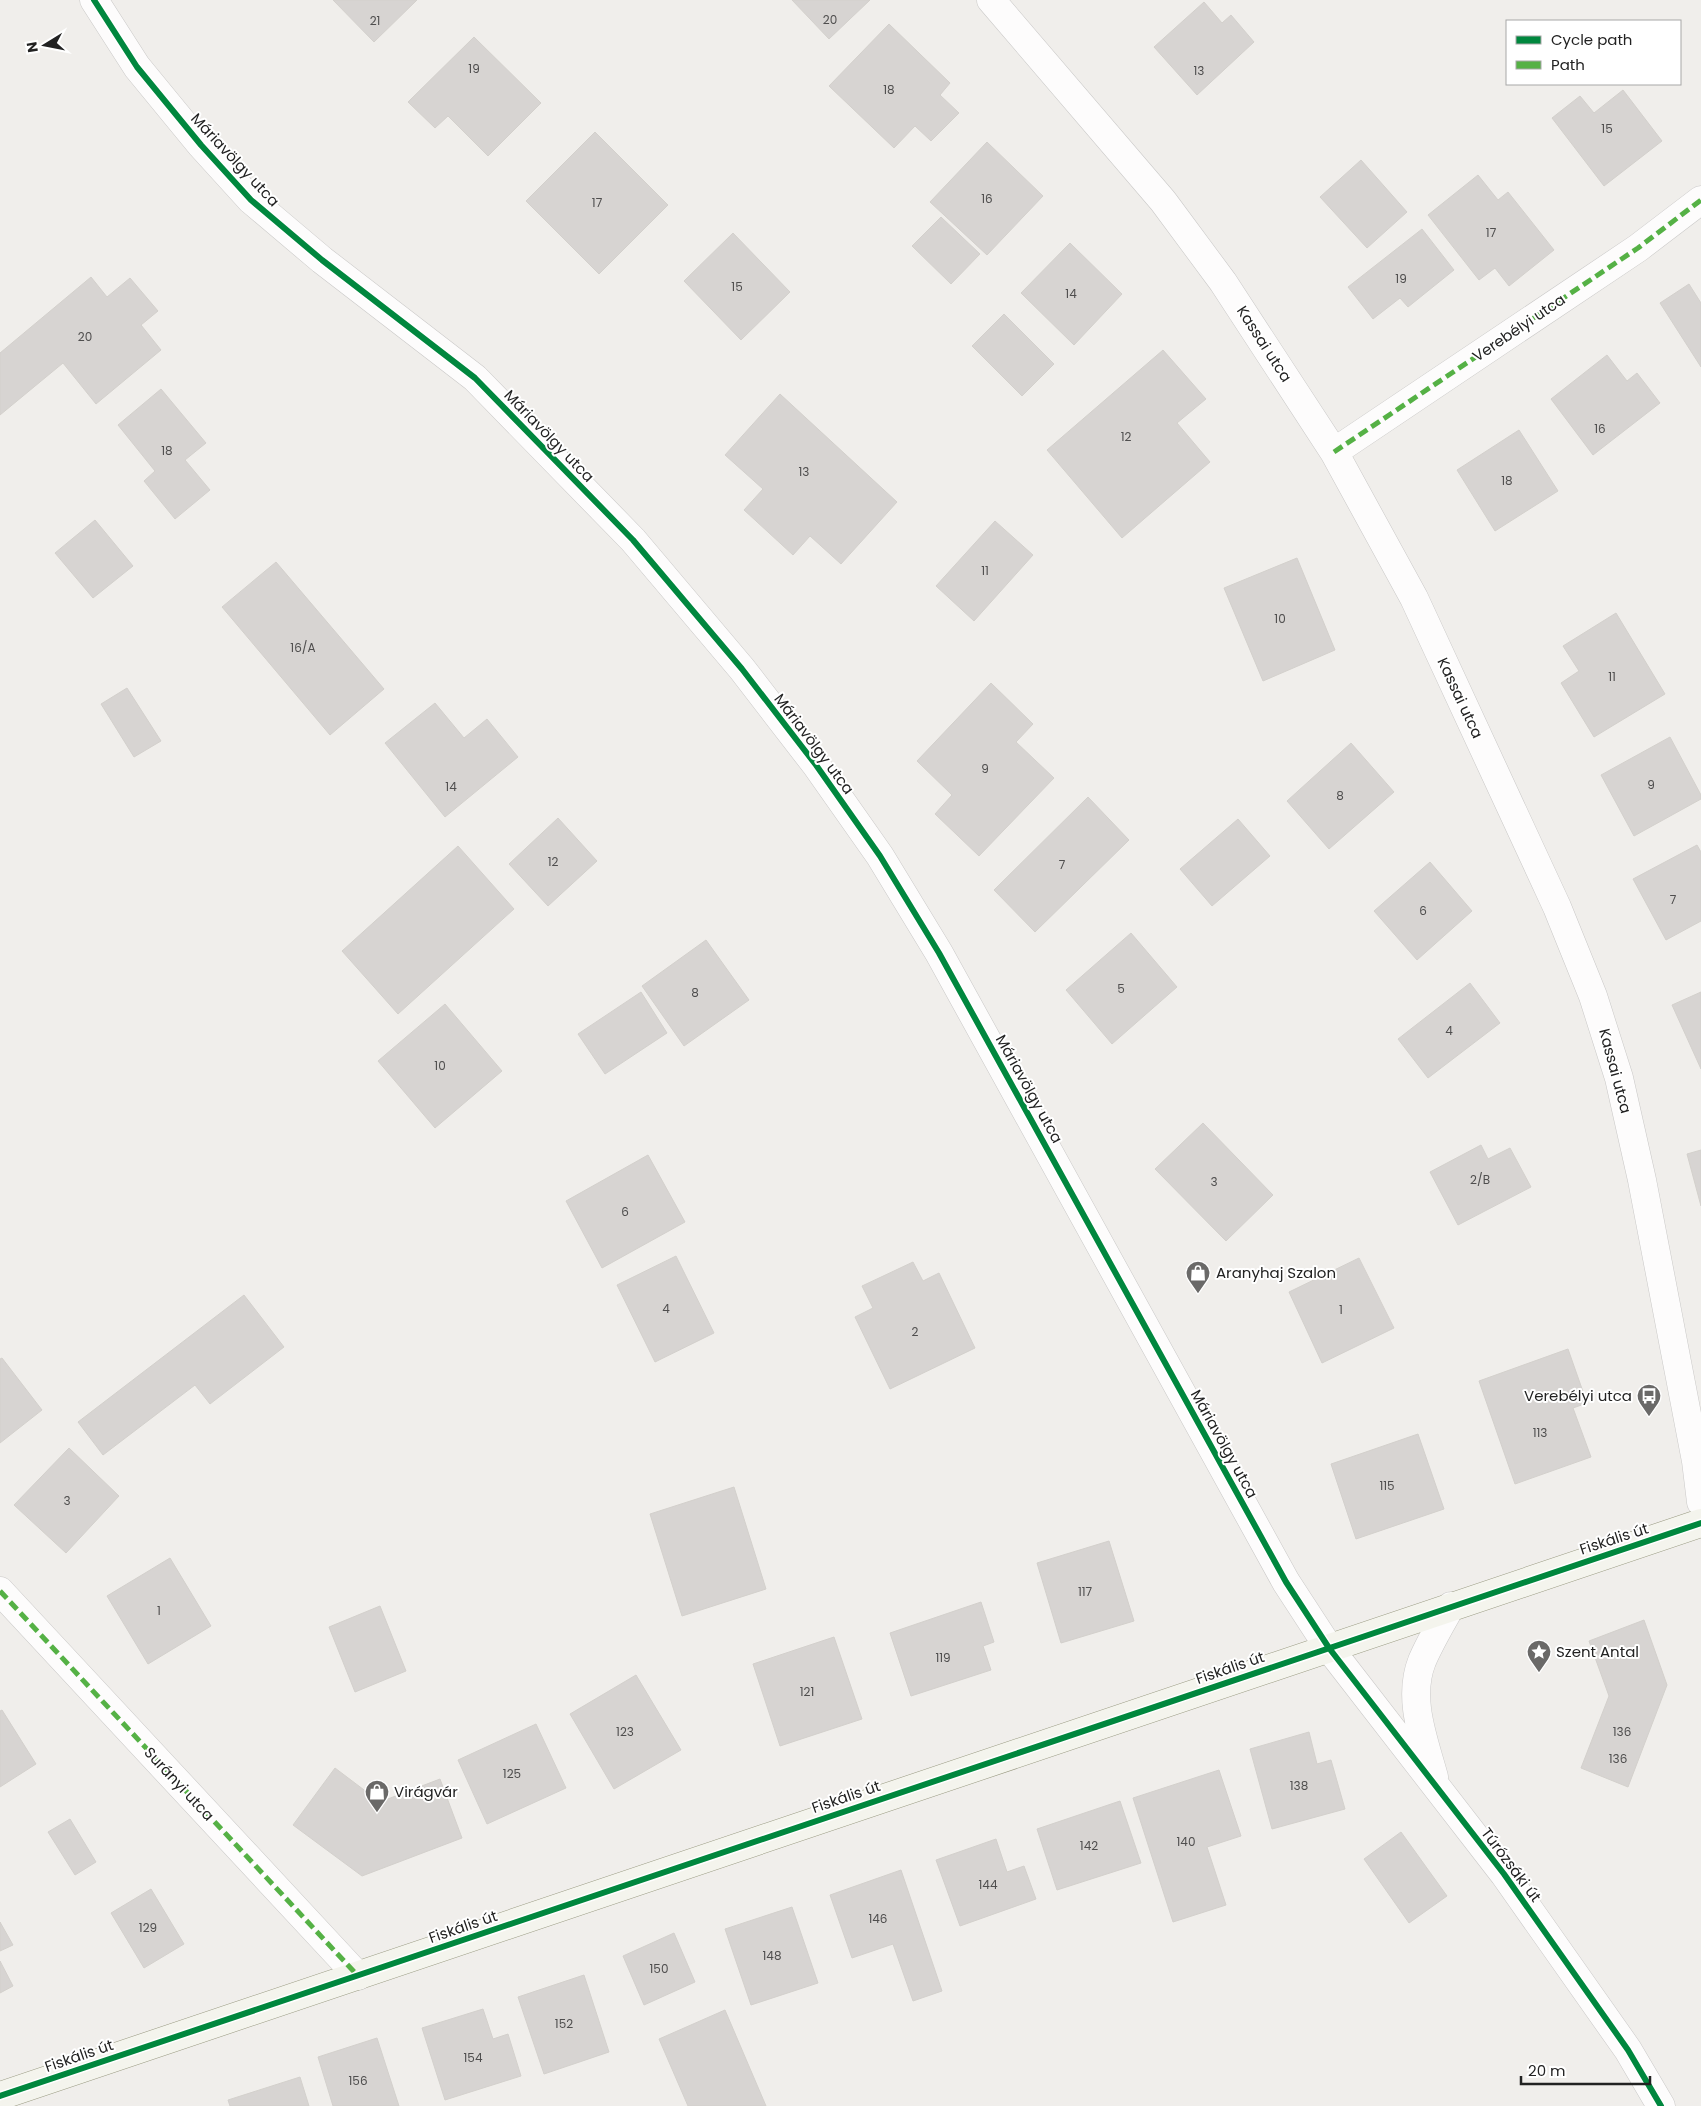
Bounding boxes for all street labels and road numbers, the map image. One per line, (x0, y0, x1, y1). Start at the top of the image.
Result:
street label: Máriavölgy utca (186, 108, 284, 211)
street label: Verebélyi utca (1468, 289, 1569, 366)
street label: Kassai utca (1232, 302, 1297, 386)
street label: Máriavölgy utca (500, 385, 599, 487)
street label: Kassai utca (1433, 654, 1488, 742)
street label: Máriavölgy utca (770, 689, 859, 798)
street label: Kassai utca (1594, 1026, 1637, 1116)
street label: Máriavölgy utca (991, 1031, 1068, 1147)
street label: Máriavölgy utca (1186, 1386, 1263, 1502)
street label: Fiskális út (1577, 1518, 1651, 1560)
street label: Fiskális út (1193, 1646, 1267, 1689)
street label: Surányi utca (140, 1742, 219, 1825)
street label: Fiskális út (809, 1775, 883, 1818)
street label: Túrózsáki út (1476, 1823, 1546, 1906)
street label: Fiskális út (426, 1905, 500, 1948)
street label: Fiskális út (42, 2034, 116, 2077)

